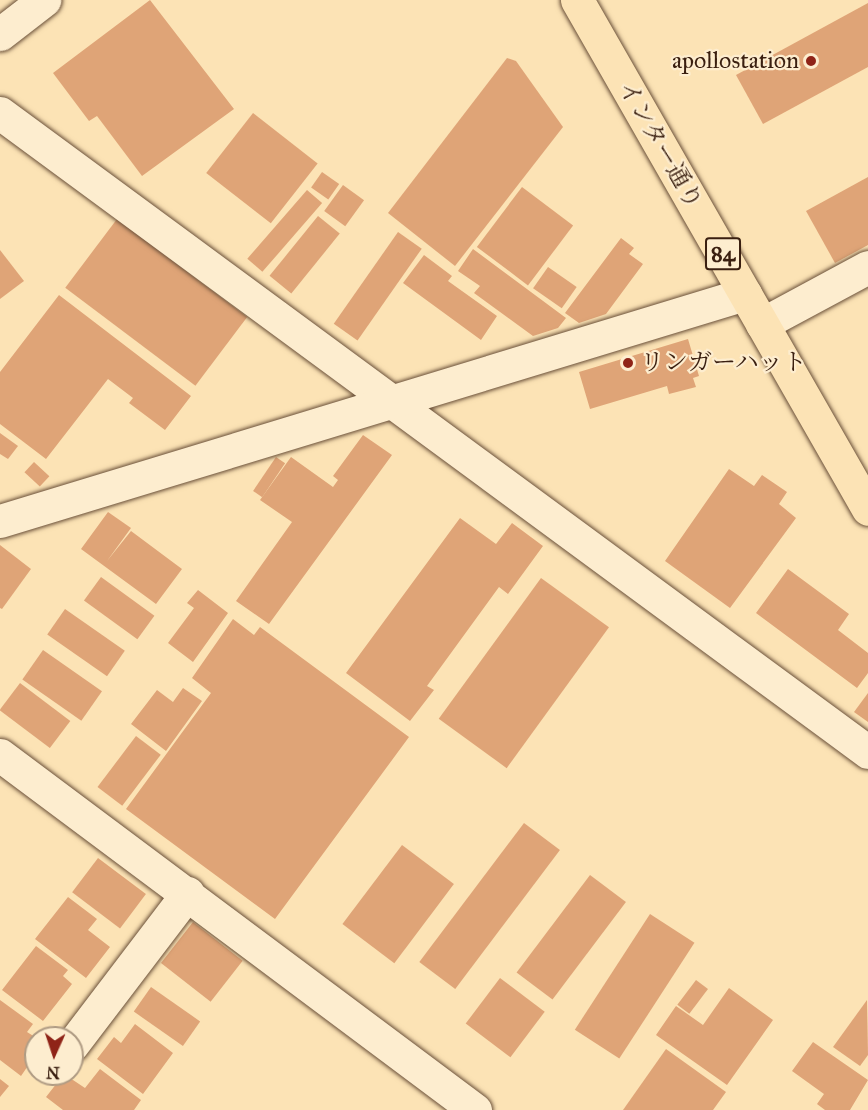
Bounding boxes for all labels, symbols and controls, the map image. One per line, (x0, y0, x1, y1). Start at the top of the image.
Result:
place label: apollostation (672, 47, 799, 75)
marker: apollostation (804, 54, 818, 68)
street label: インター通り (612, 75, 708, 215)
road number: 84 (705, 235, 741, 273)
place label: リンガーハット (640, 349, 808, 377)
marker: リンガーハット (621, 356, 635, 370)
north arrow (24, 1026, 84, 1086)
text: N (46, 1063, 60, 1082)

